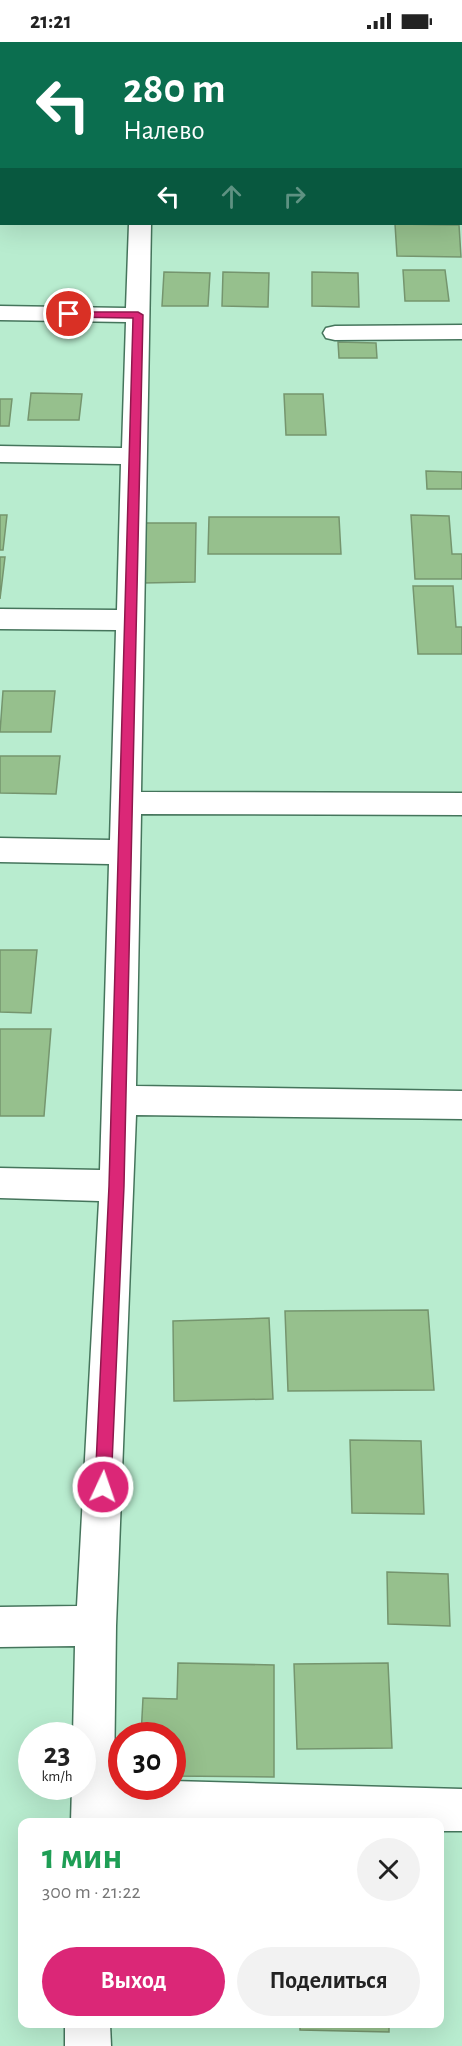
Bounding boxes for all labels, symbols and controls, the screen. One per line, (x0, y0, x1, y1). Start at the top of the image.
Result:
text: 21:21 (30, 10, 72, 32)
icon: left (24, 66, 102, 144)
text: 280 m (123, 68, 226, 110)
text: Налево (123, 117, 205, 144)
icon: left (152, 180, 185, 213)
icon: ahead (215, 180, 248, 213)
icon: right (278, 180, 311, 213)
pin (43, 288, 94, 339)
icon: arrive (52, 297, 85, 330)
position arrow (71, 1455, 135, 1519)
speed limit sign: 30 (108, 1722, 186, 1800)
text: 23 (43, 1739, 71, 1769)
text: km/h (42, 1769, 72, 1784)
button: close (357, 1838, 420, 1901)
text: 1 мин (42, 1839, 122, 1875)
text: 300 m · 21:22 (42, 1882, 141, 1902)
button: Выход (42, 1947, 225, 2016)
button: Поделиться (237, 1947, 420, 2016)

